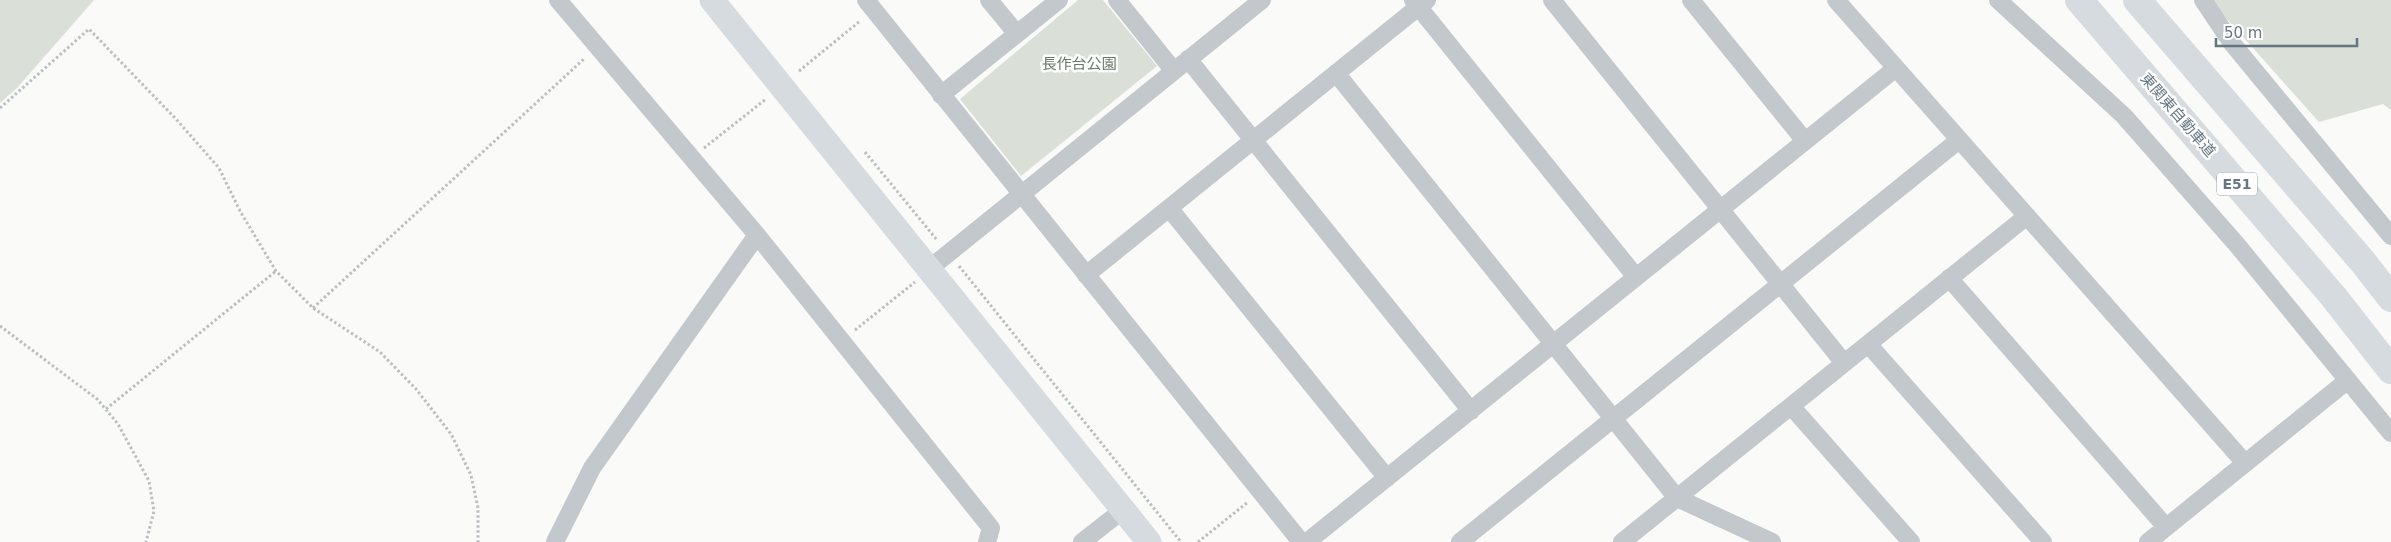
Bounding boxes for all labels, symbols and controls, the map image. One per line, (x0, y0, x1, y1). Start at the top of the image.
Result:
scale bar (2216, 15, 2357, 47)
text: 50 m (2224, 24, 2262, 42)
park label: 長作台公園 (1041, 55, 1117, 73)
street label: 東関東自動車道 (2137, 69, 2219, 161)
road number: E51 (2217, 172, 2257, 195)

